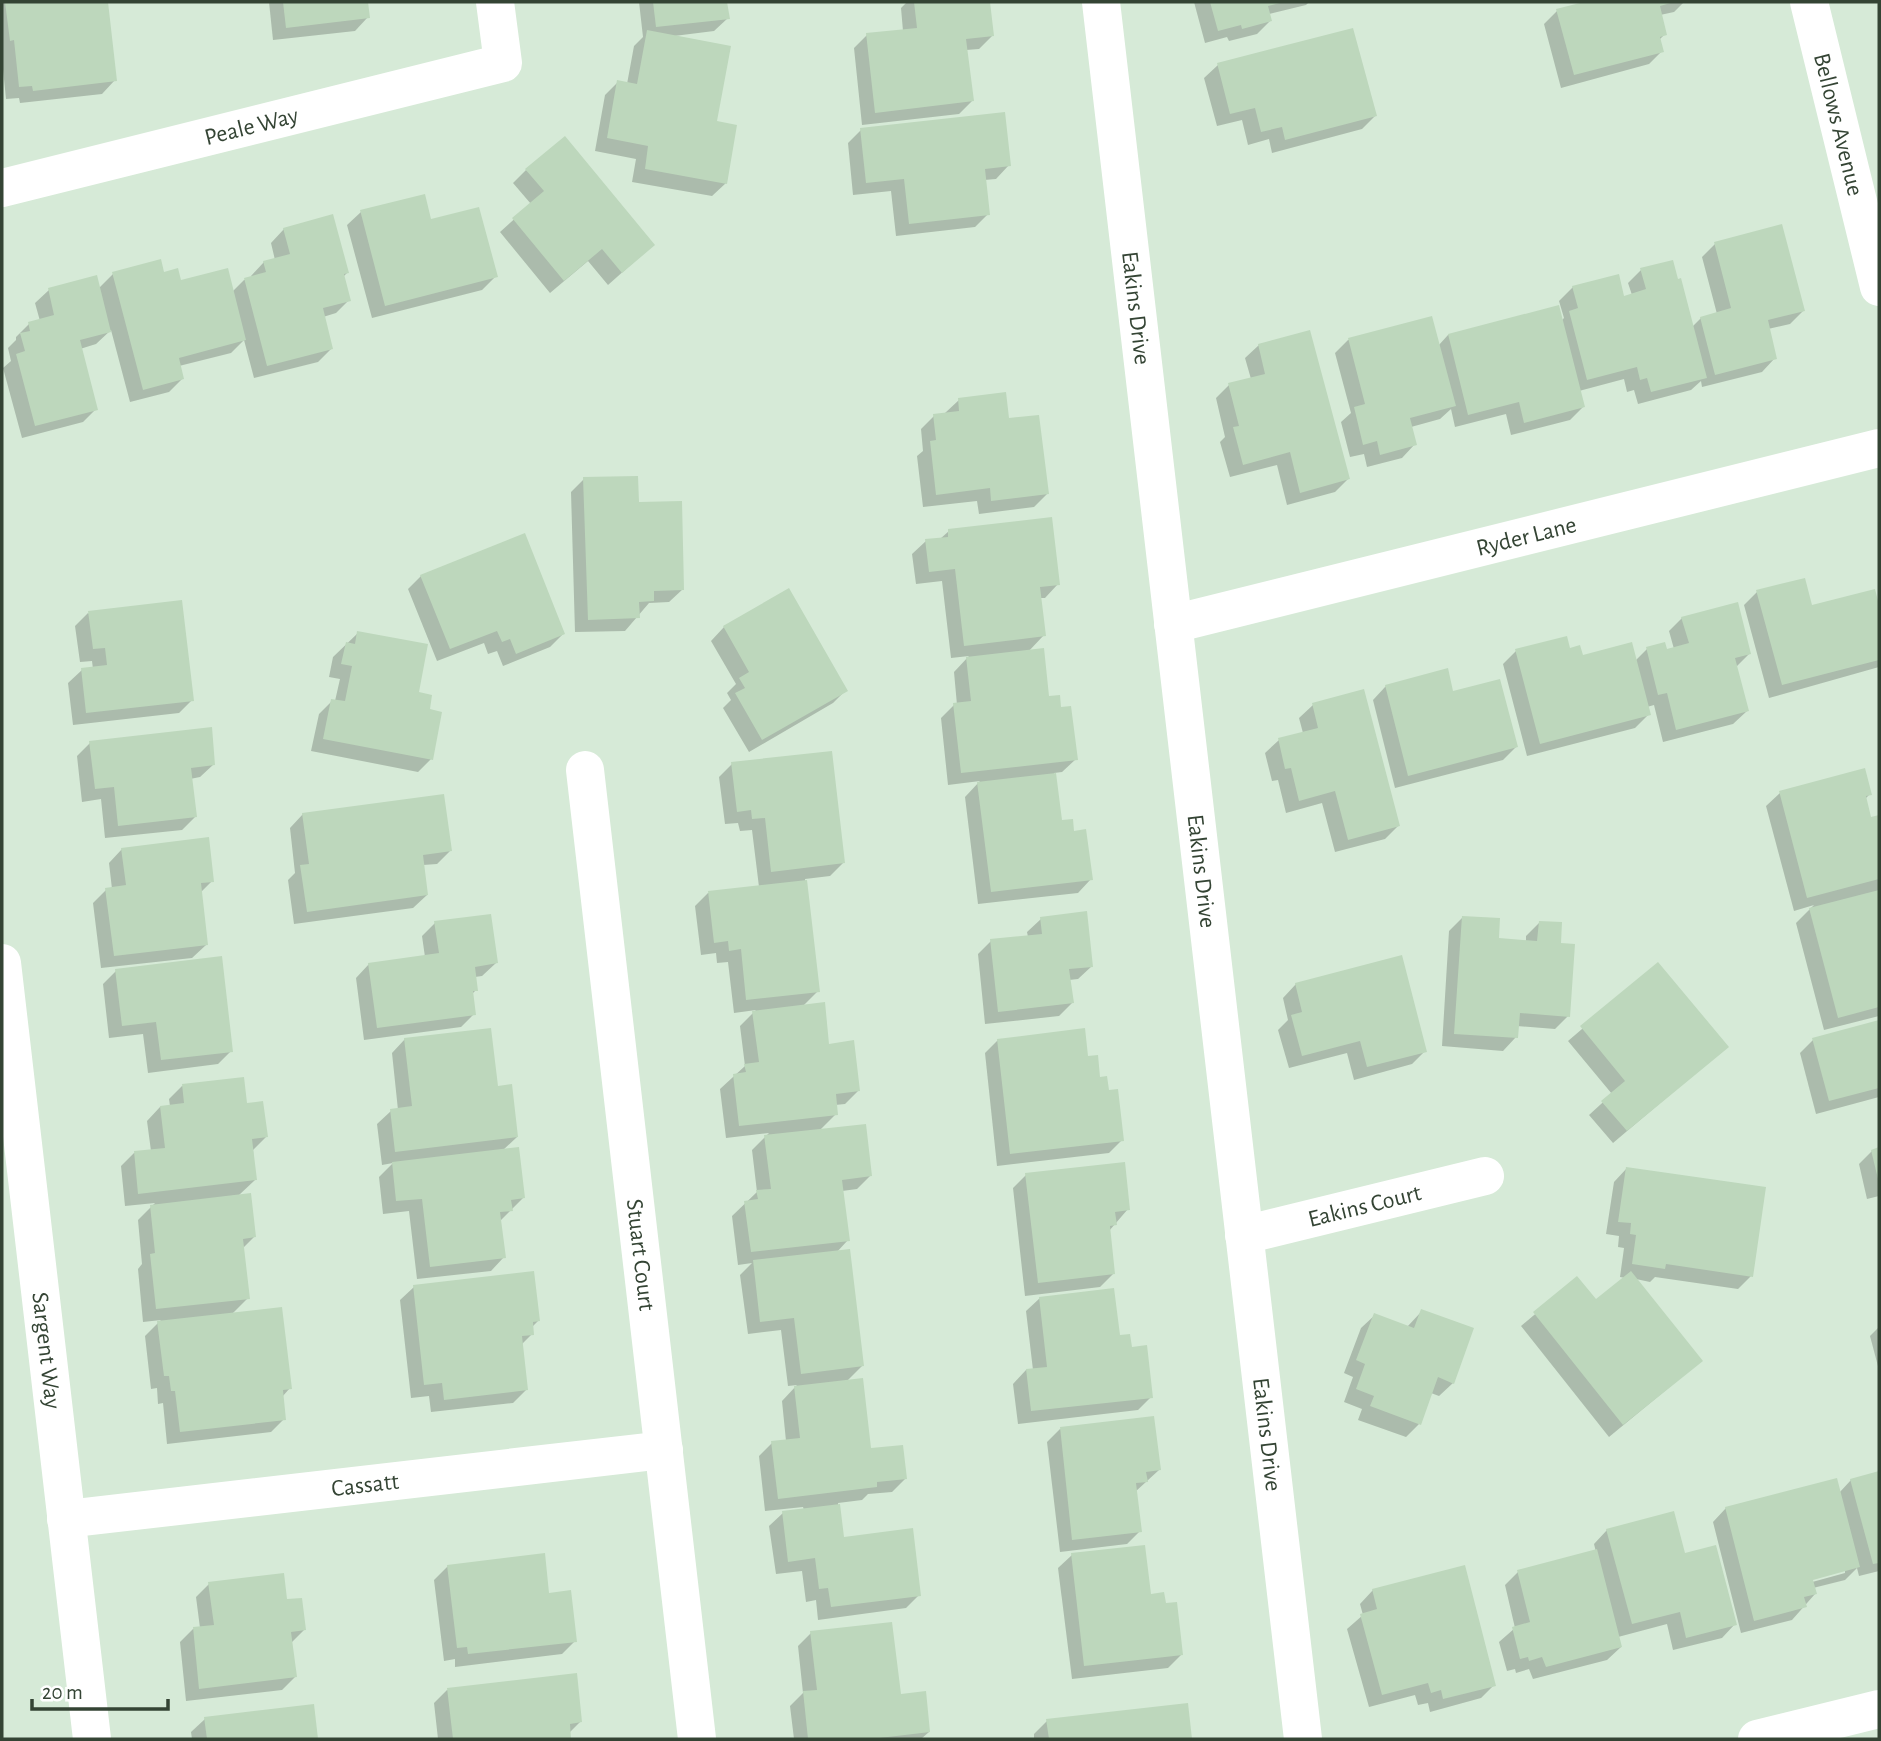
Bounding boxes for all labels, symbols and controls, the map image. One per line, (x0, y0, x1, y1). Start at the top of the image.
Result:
street label: Bellows Avenue (1809, 51, 1867, 198)
street label: Peale Way (202, 104, 301, 150)
street label: Eakins Drive (1117, 250, 1154, 366)
street label: Ryder Lane (1474, 513, 1579, 561)
street label: Eakins Drive (1183, 813, 1220, 929)
street label: Eakins Court (1306, 1181, 1424, 1232)
street label: Stuart Court (622, 1198, 658, 1313)
street label: Sargent Way (27, 1291, 65, 1410)
street label: Eakins Drive (1248, 1376, 1285, 1493)
street label: Cassatt (330, 1470, 401, 1501)
scale bar (32, 1668, 168, 1712)
text: 20 m (42, 1682, 83, 1703)

